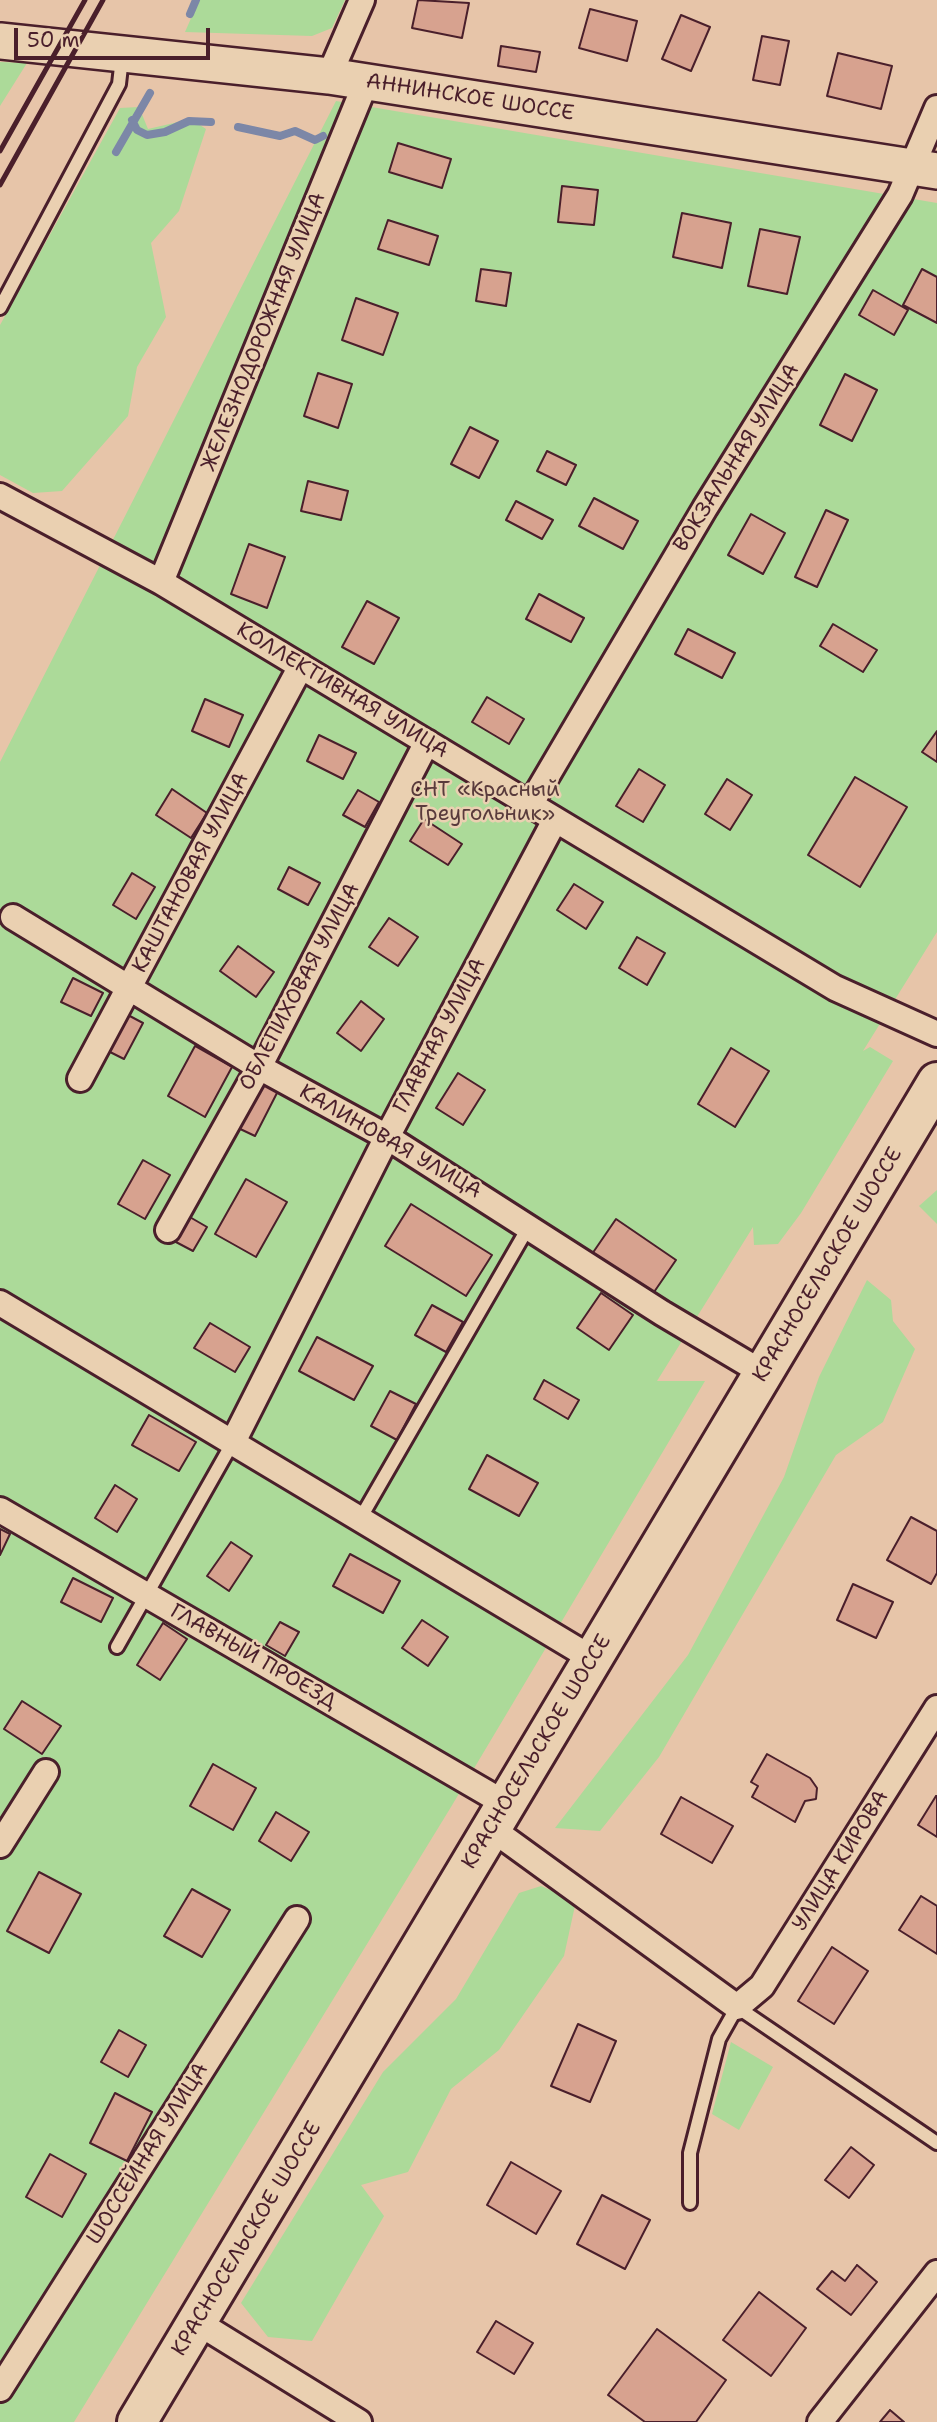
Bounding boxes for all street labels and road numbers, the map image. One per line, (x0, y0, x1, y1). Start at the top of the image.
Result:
street label: АННИНСКОЕ ШОССЕ (364, 69, 576, 127)
street label: ЖЕЛЕЗНОДОРОЖНАЯ УЛИЦА (196, 189, 332, 475)
street label: ВОКЗАЛЬНАЯ УЛИЦА (669, 359, 805, 557)
street label: КОЛЛЕКТИВНАЯ УЛИЦА (232, 618, 452, 764)
street label: КАШТАНОВАЯ УЛИЦА (127, 769, 255, 977)
street label: ОБЛЕПИХОВАЯ УЛИЦА (235, 879, 365, 1095)
street label: ГЛАВНАЯ УЛИЦА (388, 954, 492, 1118)
street label: КАЛИНОВАЯ УЛИЦА (294, 1080, 486, 1204)
street label: КРАСНОСЕЛЬСКОЕ ШОССЕ (748, 1143, 908, 1387)
street label: ГЛАВНЫЙ ПРОЕЗД (165, 1599, 341, 1715)
street label: КРАСНОСЕЛЬСКОЕ ШОССЕ (457, 1630, 617, 1874)
street label: УЛИЦА КИРОВА (788, 1786, 894, 1936)
street label: ШОССЕЙНАЯ УЛИЦА (82, 2059, 214, 2249)
street label: КРАСНОСЕЛЬСКОЕ ШОССЕ (167, 2117, 327, 2361)

